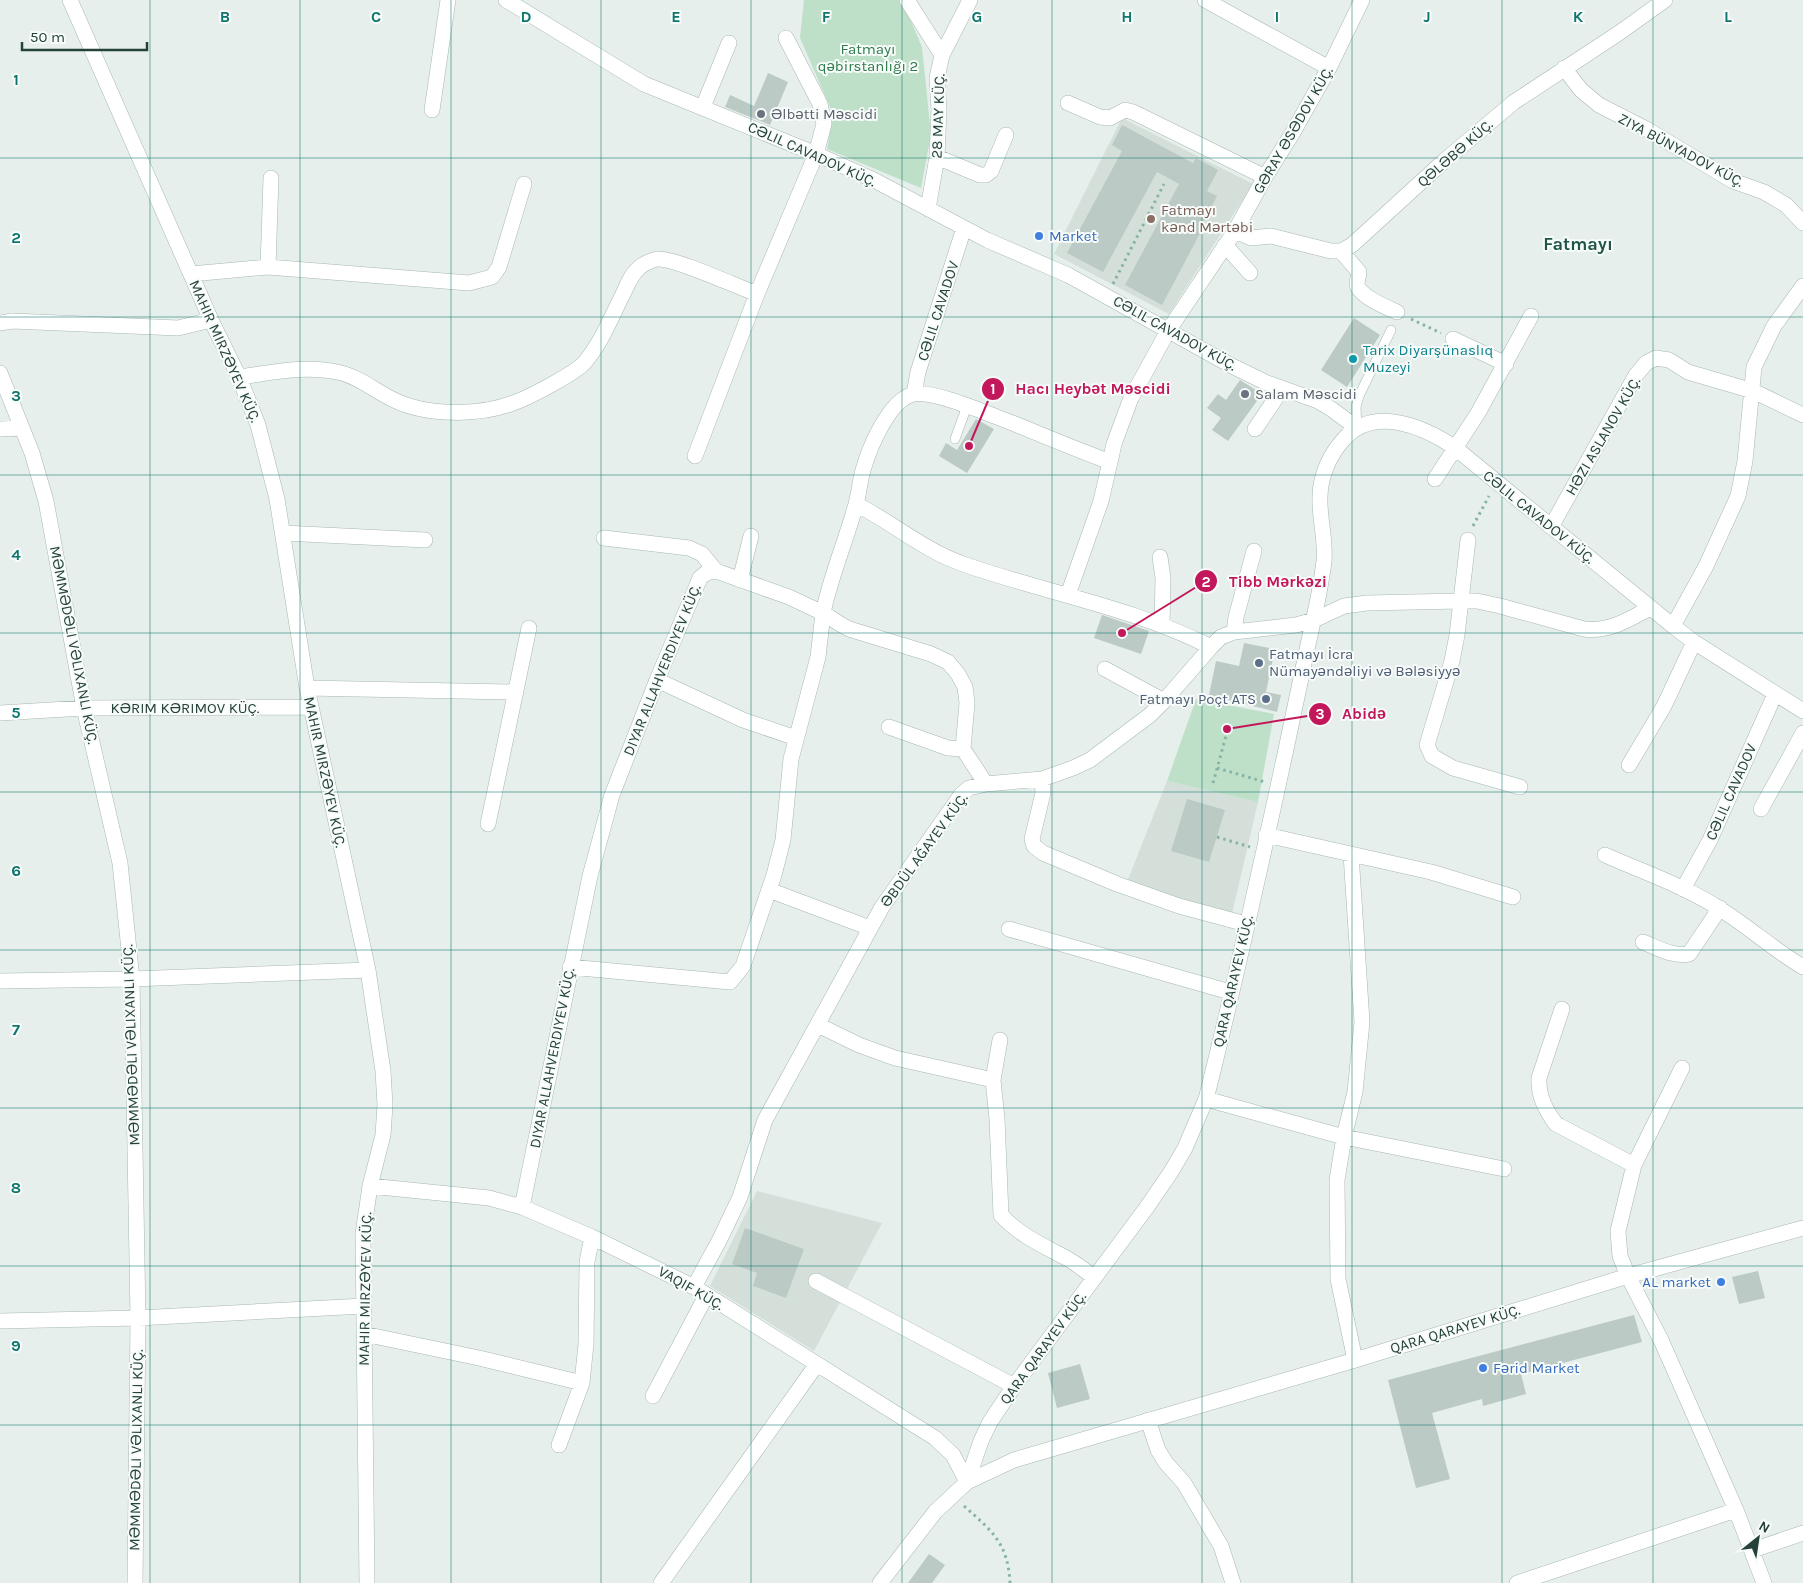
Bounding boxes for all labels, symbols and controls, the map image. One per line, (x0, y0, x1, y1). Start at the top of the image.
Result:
text: B (220, 7, 230, 26)
text: C (371, 7, 381, 26)
text: D (521, 7, 532, 26)
text: E (671, 7, 681, 26)
text: F (822, 7, 831, 26)
text: G (972, 7, 982, 26)
text: H (1121, 7, 1133, 26)
text: I (1275, 7, 1279, 26)
text: J (1423, 7, 1431, 26)
text: K (1573, 7, 1584, 26)
text: L (1724, 7, 1732, 26)
scale bar (22, 20, 148, 52)
text: 50 m (30, 28, 65, 46)
park label: Fatmayı qəbirstanlığı 2 (818, 40, 918, 75)
street label: GƏRAY ƏSƏDOV KÜÇ. (1249, 63, 1337, 197)
text: 1 (13, 70, 19, 89)
street label: 28 MAY KÜÇ. (928, 73, 948, 159)
place label: Əlbətti Məscidi (771, 105, 878, 123)
marker: Əlbətti Məscidi (755, 108, 767, 120)
street label: ZIYA BÜNYADOV KÜÇ. (1615, 109, 1747, 191)
street label: QƏLƏBƏ KÜÇ. (1414, 115, 1497, 191)
street label: CƏLIL CAVADOV KÜÇ. (745, 118, 879, 191)
place label: Fatmayı kənd Mərtəbi (1161, 201, 1253, 236)
marker: Fatmayı kənd Mərtəbi (1145, 213, 1157, 225)
place label: Market (1049, 227, 1098, 245)
text: 2 (11, 228, 21, 247)
marker: Market (1033, 230, 1045, 242)
district label: Fatmayı (1543, 233, 1613, 255)
street label: CƏLIL CAVADOV (913, 258, 963, 363)
street label: MAHIR MIRZƏYEV KÜÇ. (185, 277, 265, 425)
street label: CƏLIL CAVADOV KÜÇ. (1110, 292, 1240, 375)
place label: Tarix Diyarşünaslıq Muzeyi (1363, 341, 1493, 376)
marker: Tarix Diyarşünaslıq Muzeyi (1347, 353, 1359, 365)
callout: Hacı Heybət Məscidi (980, 373, 1181, 404)
street label: HƏZI ASLANOV KÜÇ. (1562, 373, 1644, 498)
text: Hacı Heybət Məscidi (1015, 379, 1171, 398)
text: 1 (990, 380, 996, 398)
place label: Salam Məscidi (1255, 385, 1357, 403)
text: 3 (11, 386, 21, 405)
marker: Salam Məscidi (1239, 388, 1251, 400)
street label: CƏLIL CAVADOV KÜÇ. (1480, 466, 1599, 568)
street label: MƏMMƏDƏLI VƏLIXANLI KÜÇ. (46, 544, 102, 746)
text: 4 (11, 545, 21, 564)
callout: Tibb Mərkəzi (1194, 566, 1337, 597)
text: Tibb Mərkəzi (1229, 572, 1327, 591)
text: 2 (1201, 573, 1211, 591)
street label: DIYAR ALLAHVERDIYEV KÜÇ. (619, 581, 705, 758)
place label: Fatmayı İcra Nümayəndəliyi və Bələsiyyə (1269, 645, 1460, 680)
marker: Fatmayı İcra Nümayəndəliyi və Bələsiyyə (1253, 657, 1265, 669)
place label: Fatmayı Poçt ATS (1139, 690, 1256, 708)
marker: Fatmayı Poçt ATS (1260, 693, 1272, 705)
street label: MAHIR MIRZƏYEV KÜÇ. (300, 695, 350, 849)
callout: Abidə (1308, 698, 1396, 729)
street label: KƏRIM KƏRIMOV KÜÇ. (111, 699, 260, 717)
text: 5 (11, 703, 21, 722)
text: Abidə (1342, 704, 1386, 723)
text: 3 (1315, 705, 1325, 723)
street label: CƏLIL CAVADOV (1702, 740, 1761, 843)
street label: ƏBDÜL AĞAYEV KÜÇ. (877, 789, 972, 911)
text: 6 (11, 861, 21, 880)
street label: QARA QARAYEV KÜÇ. (1209, 913, 1257, 1049)
street label: MƏMMƏDƏLI VƏLIXANLI KÜÇ. (118, 944, 144, 1146)
street label: DIYAR ALLAHVERDIYEV KÜÇ. (526, 966, 578, 1150)
text: 7 (12, 1020, 20, 1039)
text: 8 (11, 1178, 21, 1197)
street label: MAHIR MIRZƏYEV KÜÇ. (355, 1212, 375, 1366)
street label: VAQIF KÜÇ. (655, 1262, 727, 1314)
place label: AL market (1642, 1273, 1711, 1291)
marker: AL market (1715, 1276, 1727, 1288)
street label: QARA QARAYEV KÜÇ. (996, 1288, 1090, 1408)
street label: QARA QARAYEV KÜÇ. (1388, 1301, 1522, 1357)
text: 9 (11, 1336, 21, 1355)
street label: MƏMMƏDƏLI VƏLIXANLI KÜÇ. (125, 1349, 147, 1551)
place label: Fərid Market (1493, 1359, 1580, 1377)
marker: Fərid Market (1477, 1362, 1489, 1374)
north arrow (1733, 1513, 1783, 1563)
text: N (1756, 1517, 1773, 1537)

